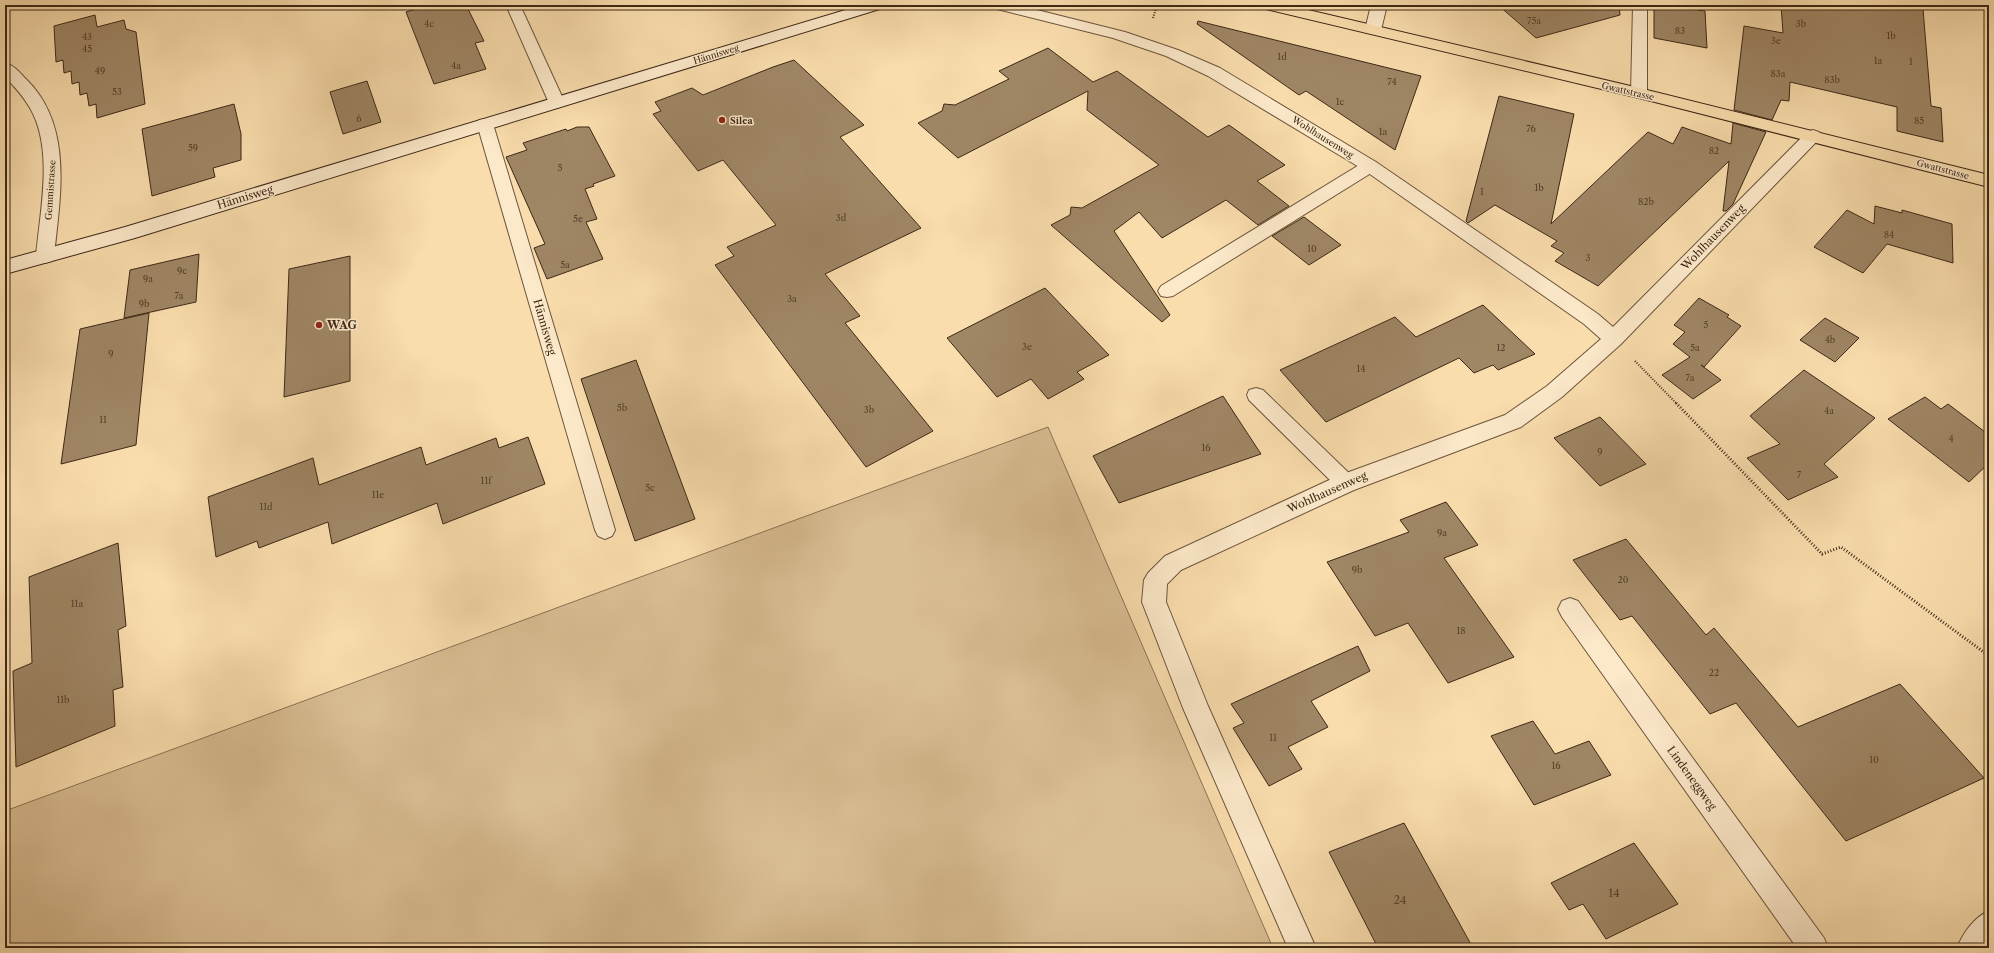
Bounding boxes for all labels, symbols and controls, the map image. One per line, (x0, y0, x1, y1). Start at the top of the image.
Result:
house number: 75a (1527, 15, 1541, 26)
house number: 4c (424, 18, 434, 29)
house number: 3b (1796, 18, 1807, 29)
house number: 83 (1675, 25, 1685, 36)
house number: 1b (1886, 30, 1896, 41)
house number: 43 (82, 31, 92, 42)
house number: 3e (1771, 35, 1781, 46)
street label: Hännisweg (692, 42, 740, 66)
house number: 45 (82, 43, 92, 54)
house number: 1d (1277, 51, 1287, 62)
house number: 1a (1874, 55, 1883, 66)
house number: 1 (1909, 56, 1913, 67)
house number: 4a (451, 60, 461, 71)
house number: 49 (95, 65, 105, 76)
house number: 83a (1770, 68, 1786, 79)
house number: 83b (1824, 74, 1840, 85)
house number: 74 (1387, 76, 1397, 87)
street label: Gwattstrasse (1600, 80, 1656, 102)
house number: 53 (112, 86, 122, 97)
house number: 1c (1336, 96, 1345, 107)
house number: 6 (356, 113, 362, 124)
street label: Wohlhausenweg (1289, 113, 1356, 160)
marker: Silea (717, 115, 727, 125)
place label: Silea (730, 115, 754, 126)
house number: 85 (1914, 115, 1924, 126)
house number: 76 (1526, 123, 1536, 134)
house number: 1a (1379, 126, 1388, 137)
house number: 59 (188, 142, 198, 153)
house number: 82 (1709, 145, 1719, 156)
street label: Gwattstrasse (1916, 157, 1970, 181)
street label: Gemmistrasse (42, 160, 58, 220)
house number: 5 (558, 162, 563, 173)
street label: Hännisweg (215, 182, 275, 212)
house number: 1b (1534, 182, 1544, 193)
house number: 1 (1480, 186, 1484, 197)
house number: 82b (1638, 196, 1655, 207)
street label: Wohlhausenweg (1677, 201, 1748, 273)
house number: 3d (836, 212, 847, 223)
house number: 5e (573, 213, 583, 224)
house number: 84 (1884, 229, 1894, 240)
house number: 10 (1307, 243, 1317, 254)
house number: 3 (1586, 252, 1591, 263)
house number: 5a (560, 259, 570, 270)
house number: 9c (177, 265, 187, 276)
house number: 9a (143, 273, 153, 284)
house number: 7a (174, 290, 184, 301)
house number: 3a (787, 293, 797, 304)
street label: Hännisweg (530, 297, 560, 357)
house number: 9b (139, 298, 150, 309)
place label: WAG (326, 318, 357, 332)
house number: 5 (1704, 319, 1709, 330)
marker: WAG (314, 320, 324, 330)
house number: 4b (1825, 334, 1836, 345)
house number: 3e (1022, 341, 1032, 352)
house number: 12 (1497, 342, 1505, 353)
house number: 5a (1690, 342, 1700, 353)
house number: 9 (108, 348, 114, 359)
house number: 14 (1357, 363, 1366, 374)
house number: 7a (1685, 372, 1695, 383)
house number: 5b (617, 402, 628, 413)
house number: 3b (864, 404, 875, 415)
house number: 4a (1824, 405, 1834, 416)
house number: 11 (99, 414, 107, 425)
house number: 4 (1948, 433, 1954, 444)
house number: 16 (1201, 442, 1211, 453)
house number: 9 (1597, 446, 1603, 457)
street label: Wohlhausenweg (1284, 468, 1369, 516)
house number: 7 (1797, 469, 1802, 480)
house number: 11f (481, 475, 493, 486)
house number: 5c (645, 482, 655, 493)
house number: 11e (372, 489, 384, 500)
house number: 11d (259, 501, 273, 512)
house number: 9a (1437, 527, 1447, 538)
house number: 9b (1352, 564, 1363, 575)
house number: 20 (1618, 574, 1629, 585)
house number: 11a (71, 598, 83, 609)
house number: 18 (1456, 625, 1466, 636)
house number: 22 (1709, 667, 1719, 678)
house number: 11b (56, 694, 70, 705)
house number: 11 (1269, 732, 1277, 743)
street label: Lindeneggweg (1664, 743, 1720, 813)
house number: 10 (1869, 754, 1879, 765)
house number: 16 (1551, 760, 1561, 771)
house number: 14 (1609, 886, 1619, 900)
house number: 24 (1394, 893, 1406, 907)

